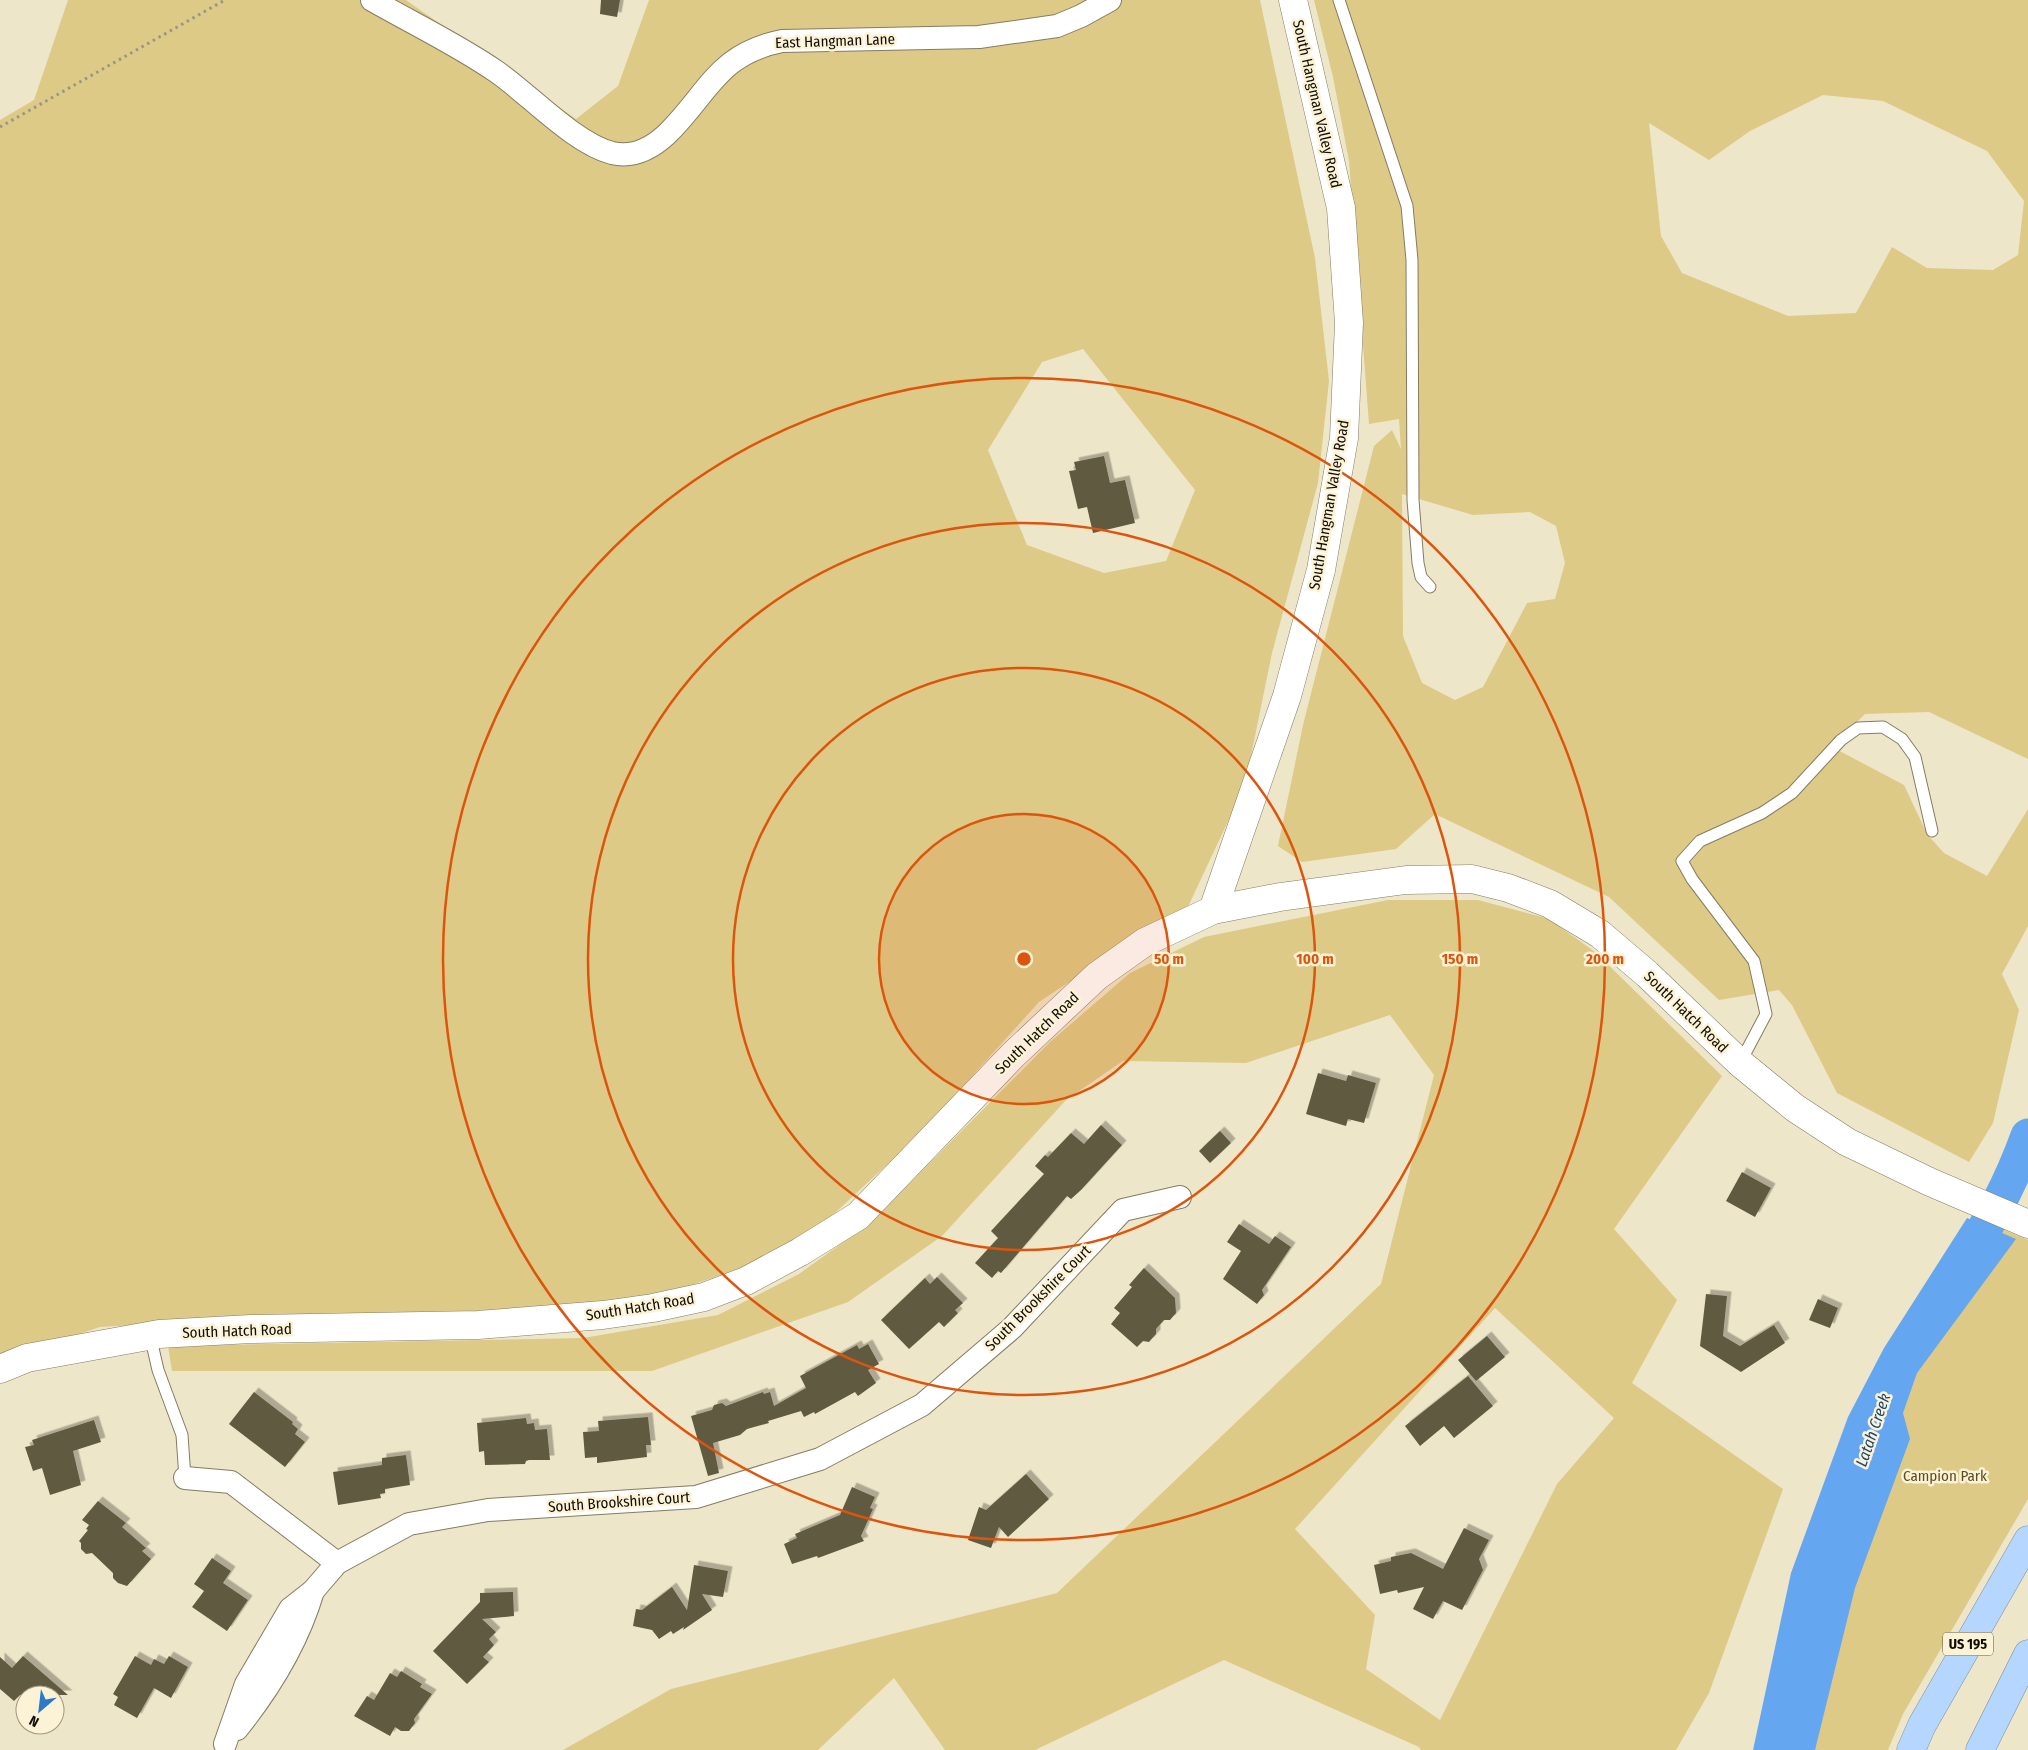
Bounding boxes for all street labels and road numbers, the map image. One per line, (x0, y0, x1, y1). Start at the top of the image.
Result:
street label: South Hangman Valley Road (1289, 18, 1345, 190)
street label: East Hangman Lane (775, 30, 895, 52)
street label: South Hangman Valley Road (1305, 419, 1353, 591)
street label: South Hatch Road (1640, 967, 1732, 1057)
street label: South Hatch Road (991, 988, 1083, 1078)
street label: South Brookshire Court (981, 1241, 1095, 1355)
street label: South Hatch Road (584, 1290, 696, 1324)
street label: South Hatch Road (182, 1320, 292, 1342)
street label: South Brookshire Court (547, 1488, 691, 1516)
road number: US 195 (1943, 1632, 1993, 1656)

